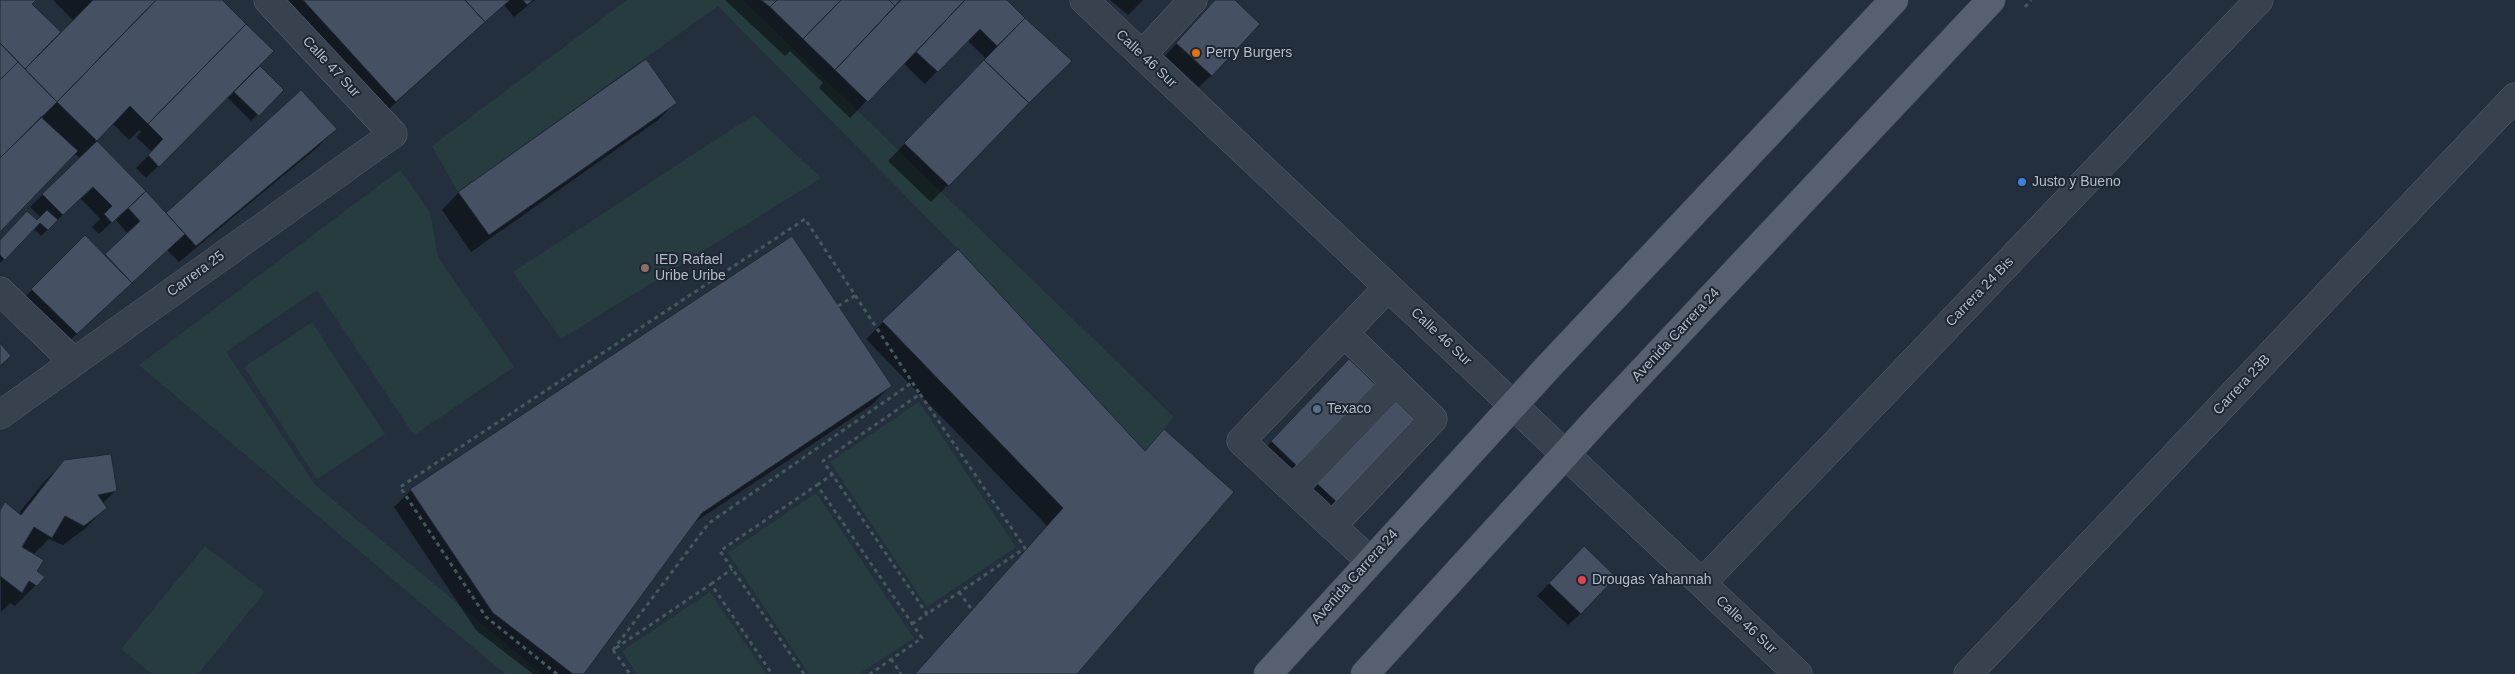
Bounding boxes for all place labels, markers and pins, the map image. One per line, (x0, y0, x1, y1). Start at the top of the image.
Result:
place label: Perry Burgers (1206, 45, 1292, 61)
marker: Perry Burgers (1190, 47, 1202, 59)
place label: Justo y Bueno (2032, 174, 2121, 190)
marker: Justo y Bueno (2016, 176, 2028, 188)
place label: IED Rafael Uribe Uribe (655, 252, 726, 284)
marker: IED Rafael Uribe Uribe (639, 262, 651, 274)
place label: Texaco (1327, 401, 1371, 417)
marker: Texaco (1311, 403, 1323, 415)
place label: Drougas Yahannah (1592, 572, 1712, 588)
marker: Drougas Yahannah (1576, 574, 1588, 586)

